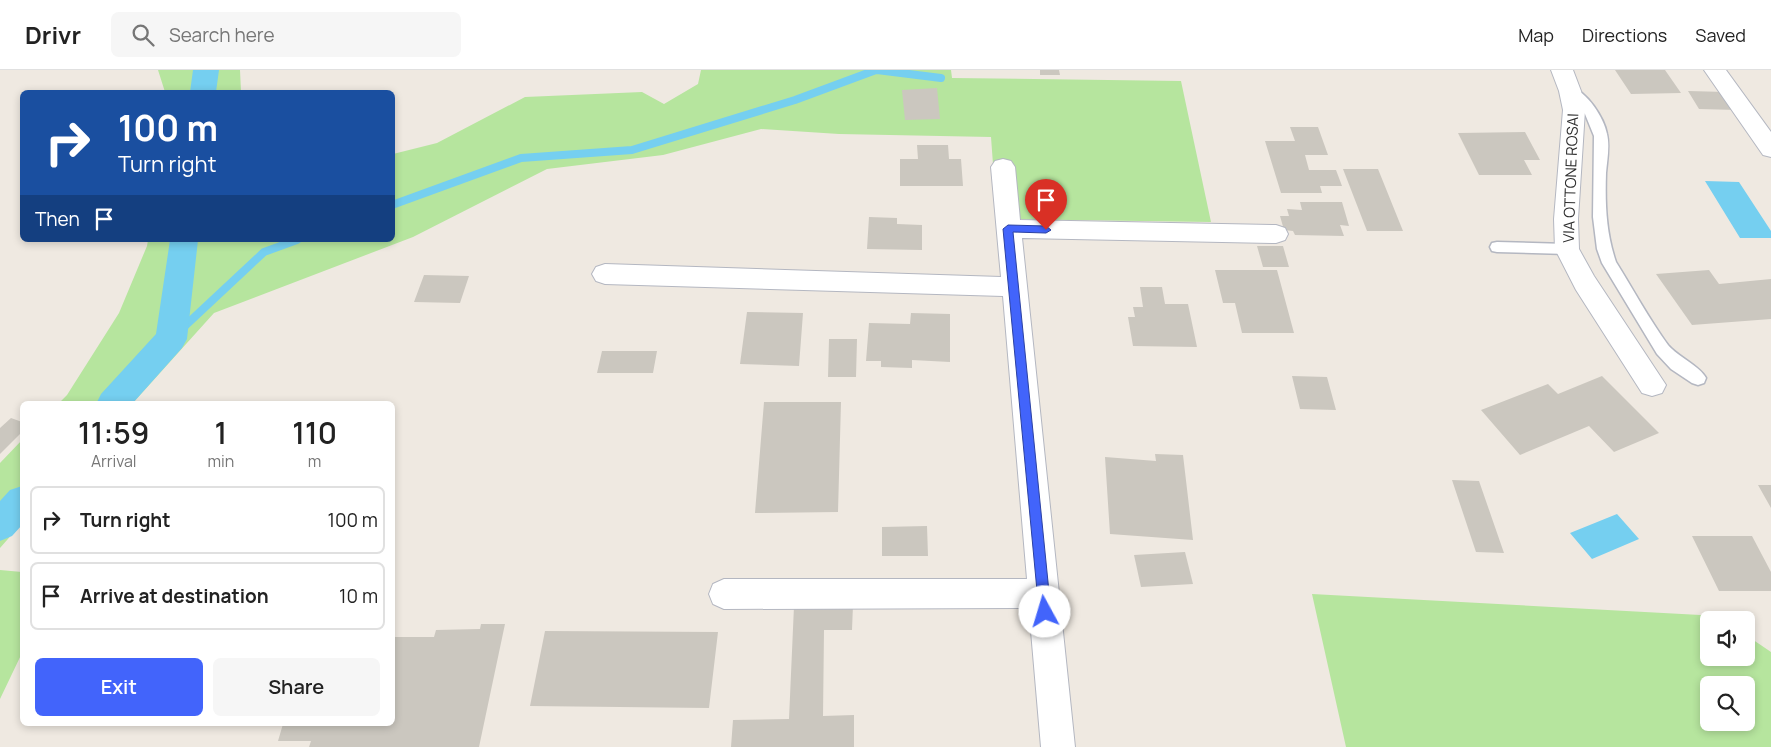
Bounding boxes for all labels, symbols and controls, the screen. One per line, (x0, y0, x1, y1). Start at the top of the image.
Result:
search box (111, 12, 461, 57)
text: Drivr (25, 18, 81, 51)
icon: search (129, 21, 157, 49)
text: Search here (169, 22, 275, 48)
text: Map (1518, 23, 1554, 47)
text: Directions (1582, 23, 1667, 47)
text: Saved (1695, 23, 1746, 47)
text: 100 m (118, 104, 218, 152)
icon: right (35, 110, 100, 175)
street label: VIA OTTONE ROSAI (1558, 113, 1583, 243)
text: Turn right (118, 149, 216, 179)
pin (1025, 179, 1067, 230)
icon: arrive (1032, 186, 1060, 214)
icon: arrive (90, 205, 118, 233)
text: Then (35, 206, 80, 232)
text: 11:59 (78, 412, 149, 453)
text: 1 (215, 412, 227, 453)
text: 110 (292, 412, 337, 453)
text: Arrival (91, 450, 137, 472)
text: min (207, 450, 234, 472)
text: m (308, 450, 321, 472)
icon: right (37, 506, 65, 534)
text: Turn right (80, 507, 170, 533)
text: 100 m (327, 507, 378, 533)
icon: arrive (37, 582, 65, 610)
text: Arrive at destination (80, 583, 269, 609)
text: 10 m (339, 583, 378, 609)
position arrow (1018, 585, 1070, 637)
map controls (1700, 611, 1755, 731)
button: sound (1700, 611, 1755, 666)
button: Exit (35, 658, 203, 716)
button: Share (213, 658, 380, 716)
button: search (1700, 676, 1755, 731)

